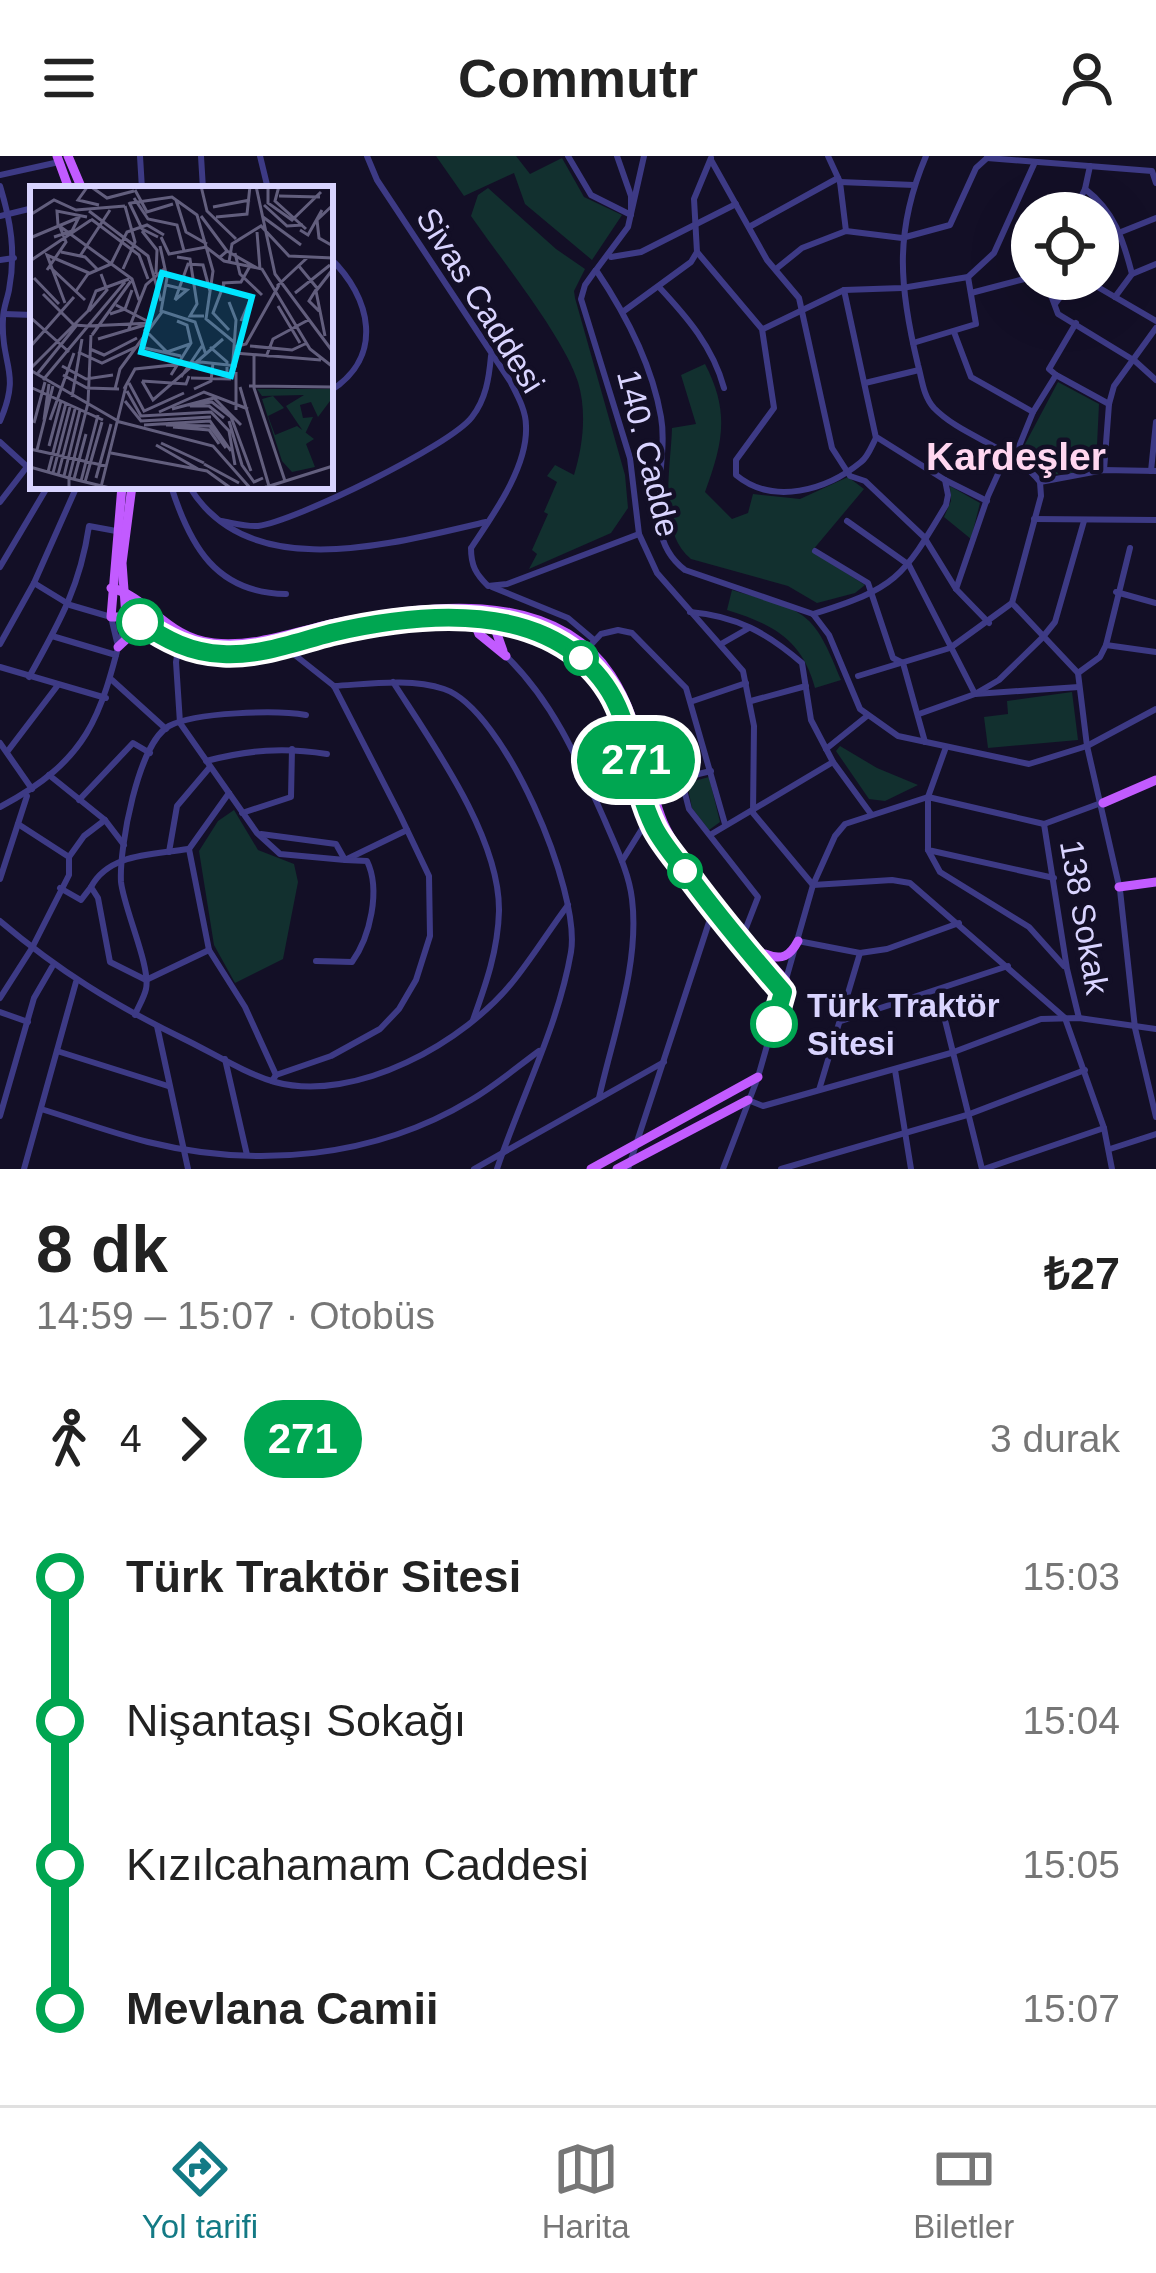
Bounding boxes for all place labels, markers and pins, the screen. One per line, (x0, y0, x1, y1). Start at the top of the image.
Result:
unlabelled marker (118, 600, 162, 644)
unlabelled marker (565, 642, 597, 674)
unlabelled marker (669, 855, 701, 887)
place label: Türk Traktör Sitesi (807, 987, 1000, 1062)
marker: Türk Traktör Sitesi (752, 1002, 796, 1046)

